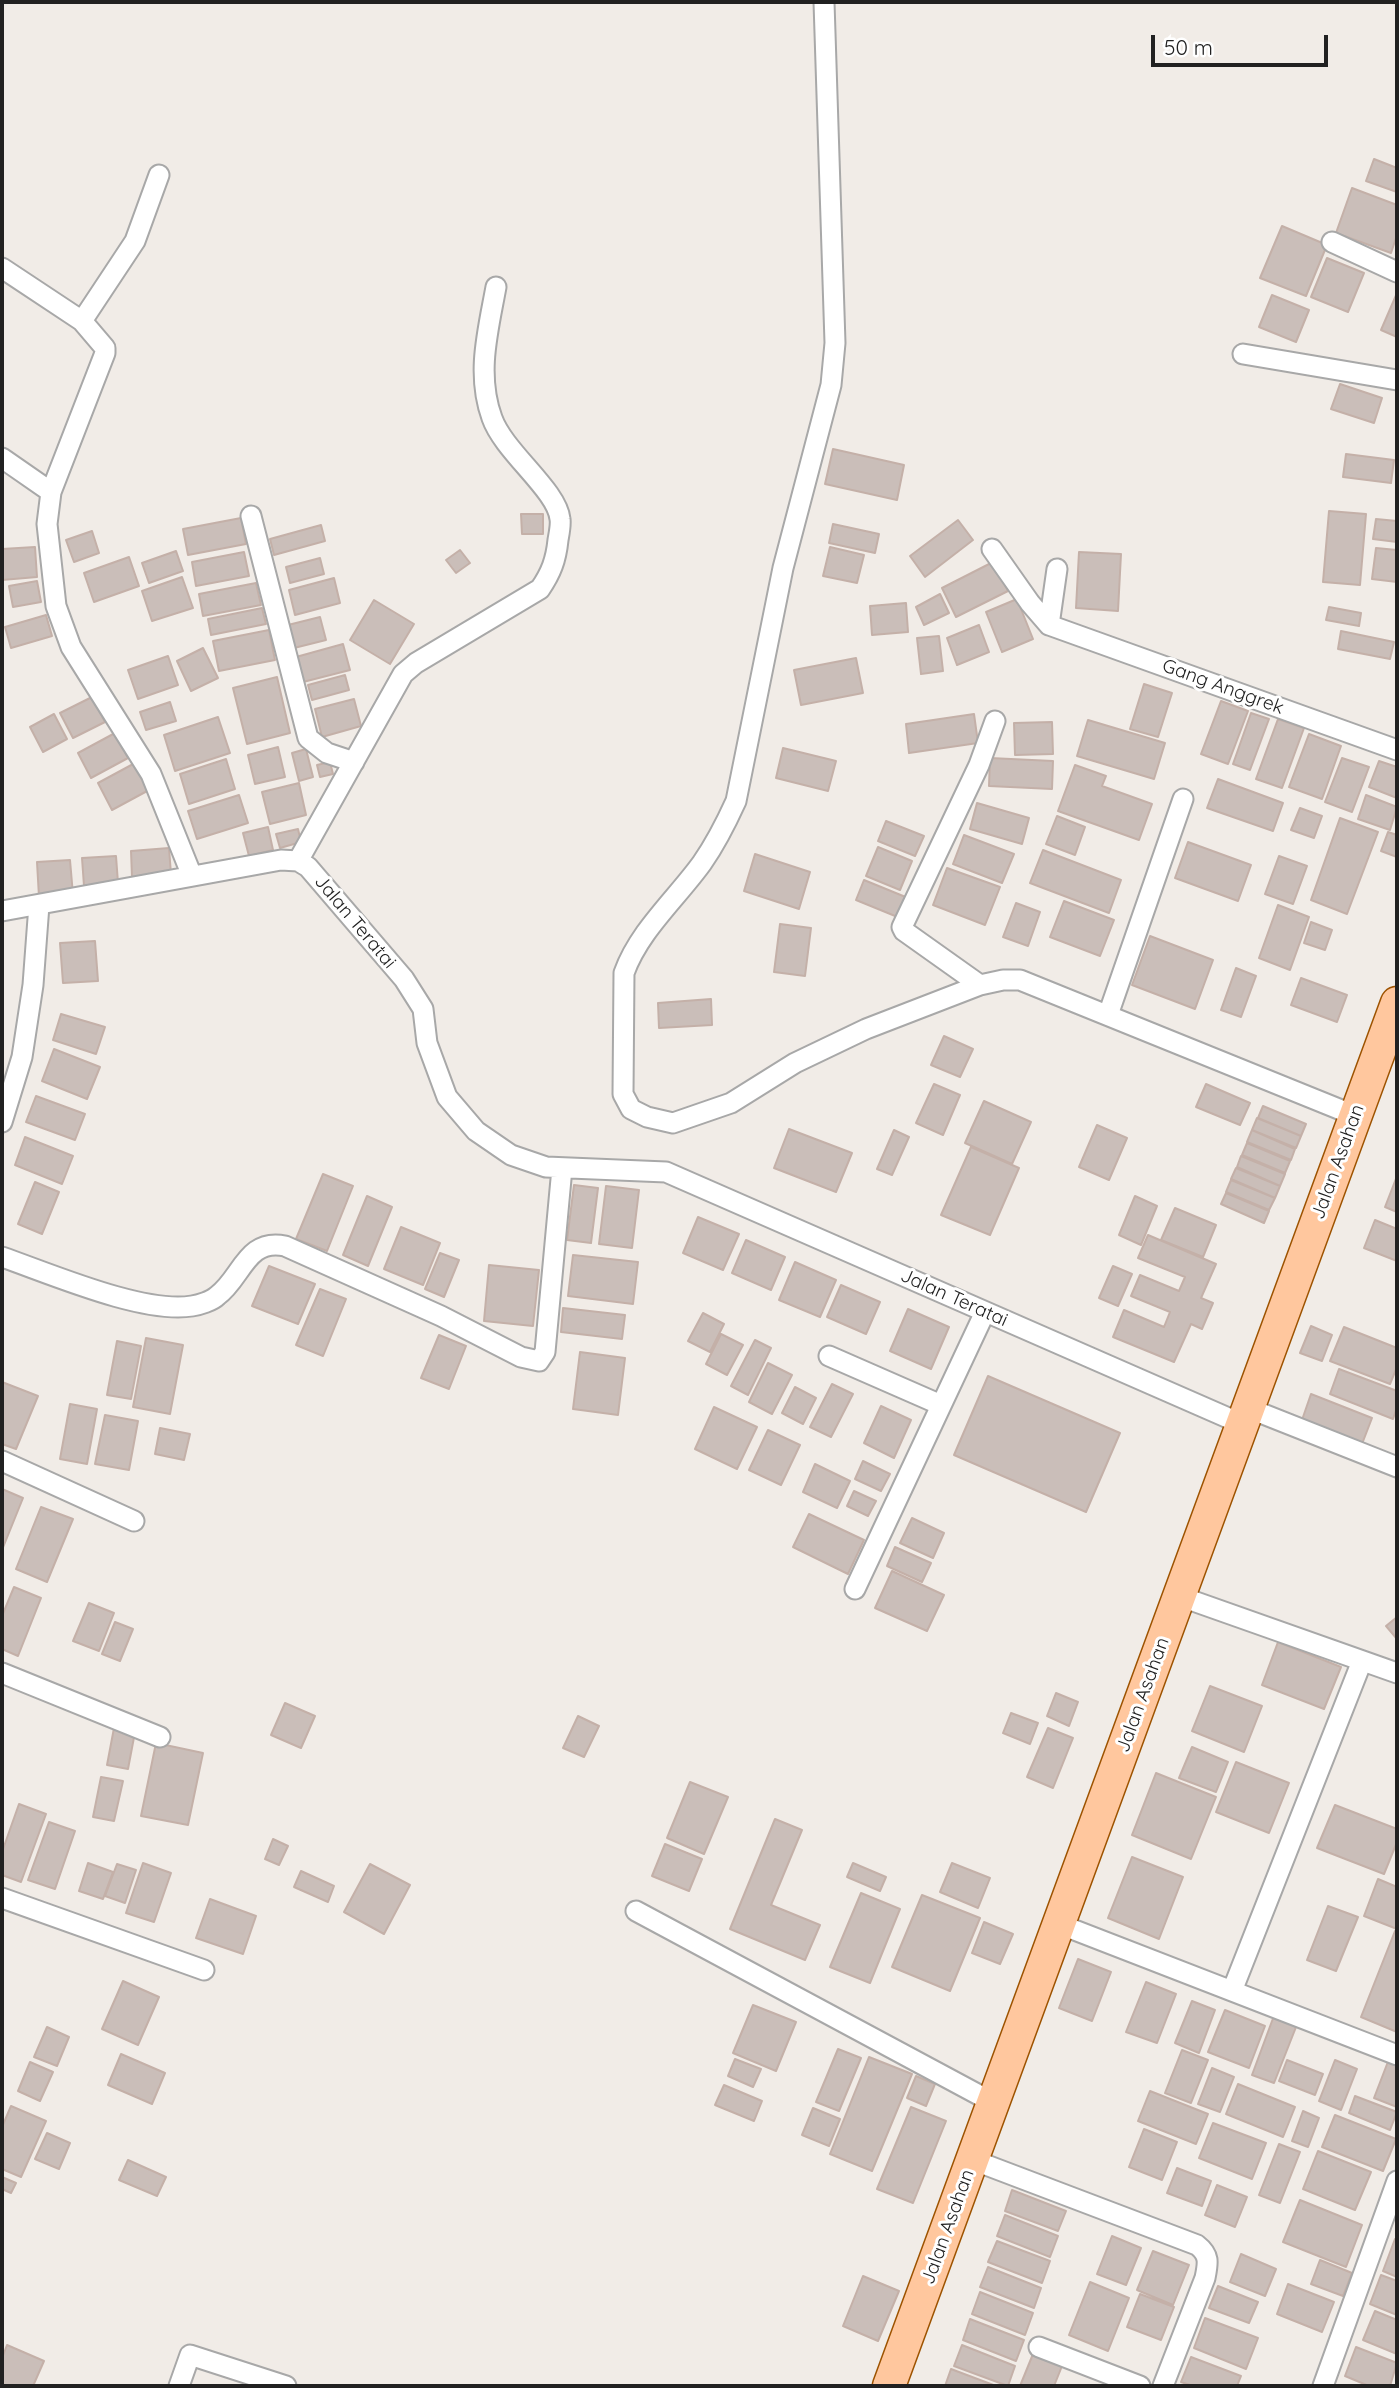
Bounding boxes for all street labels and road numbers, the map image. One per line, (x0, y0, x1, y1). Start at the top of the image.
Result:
street label: Gang Anggrek (1159, 654, 1287, 720)
street label: Jalan Teratai (309, 871, 401, 973)
street label: Jalan Asahan (1307, 1101, 1369, 1223)
street label: Jalan Teratai (897, 1264, 1011, 1332)
street label: Jalan Asahan (1112, 1634, 1174, 1756)
street label: Jalan Asahan (917, 2166, 979, 2288)

